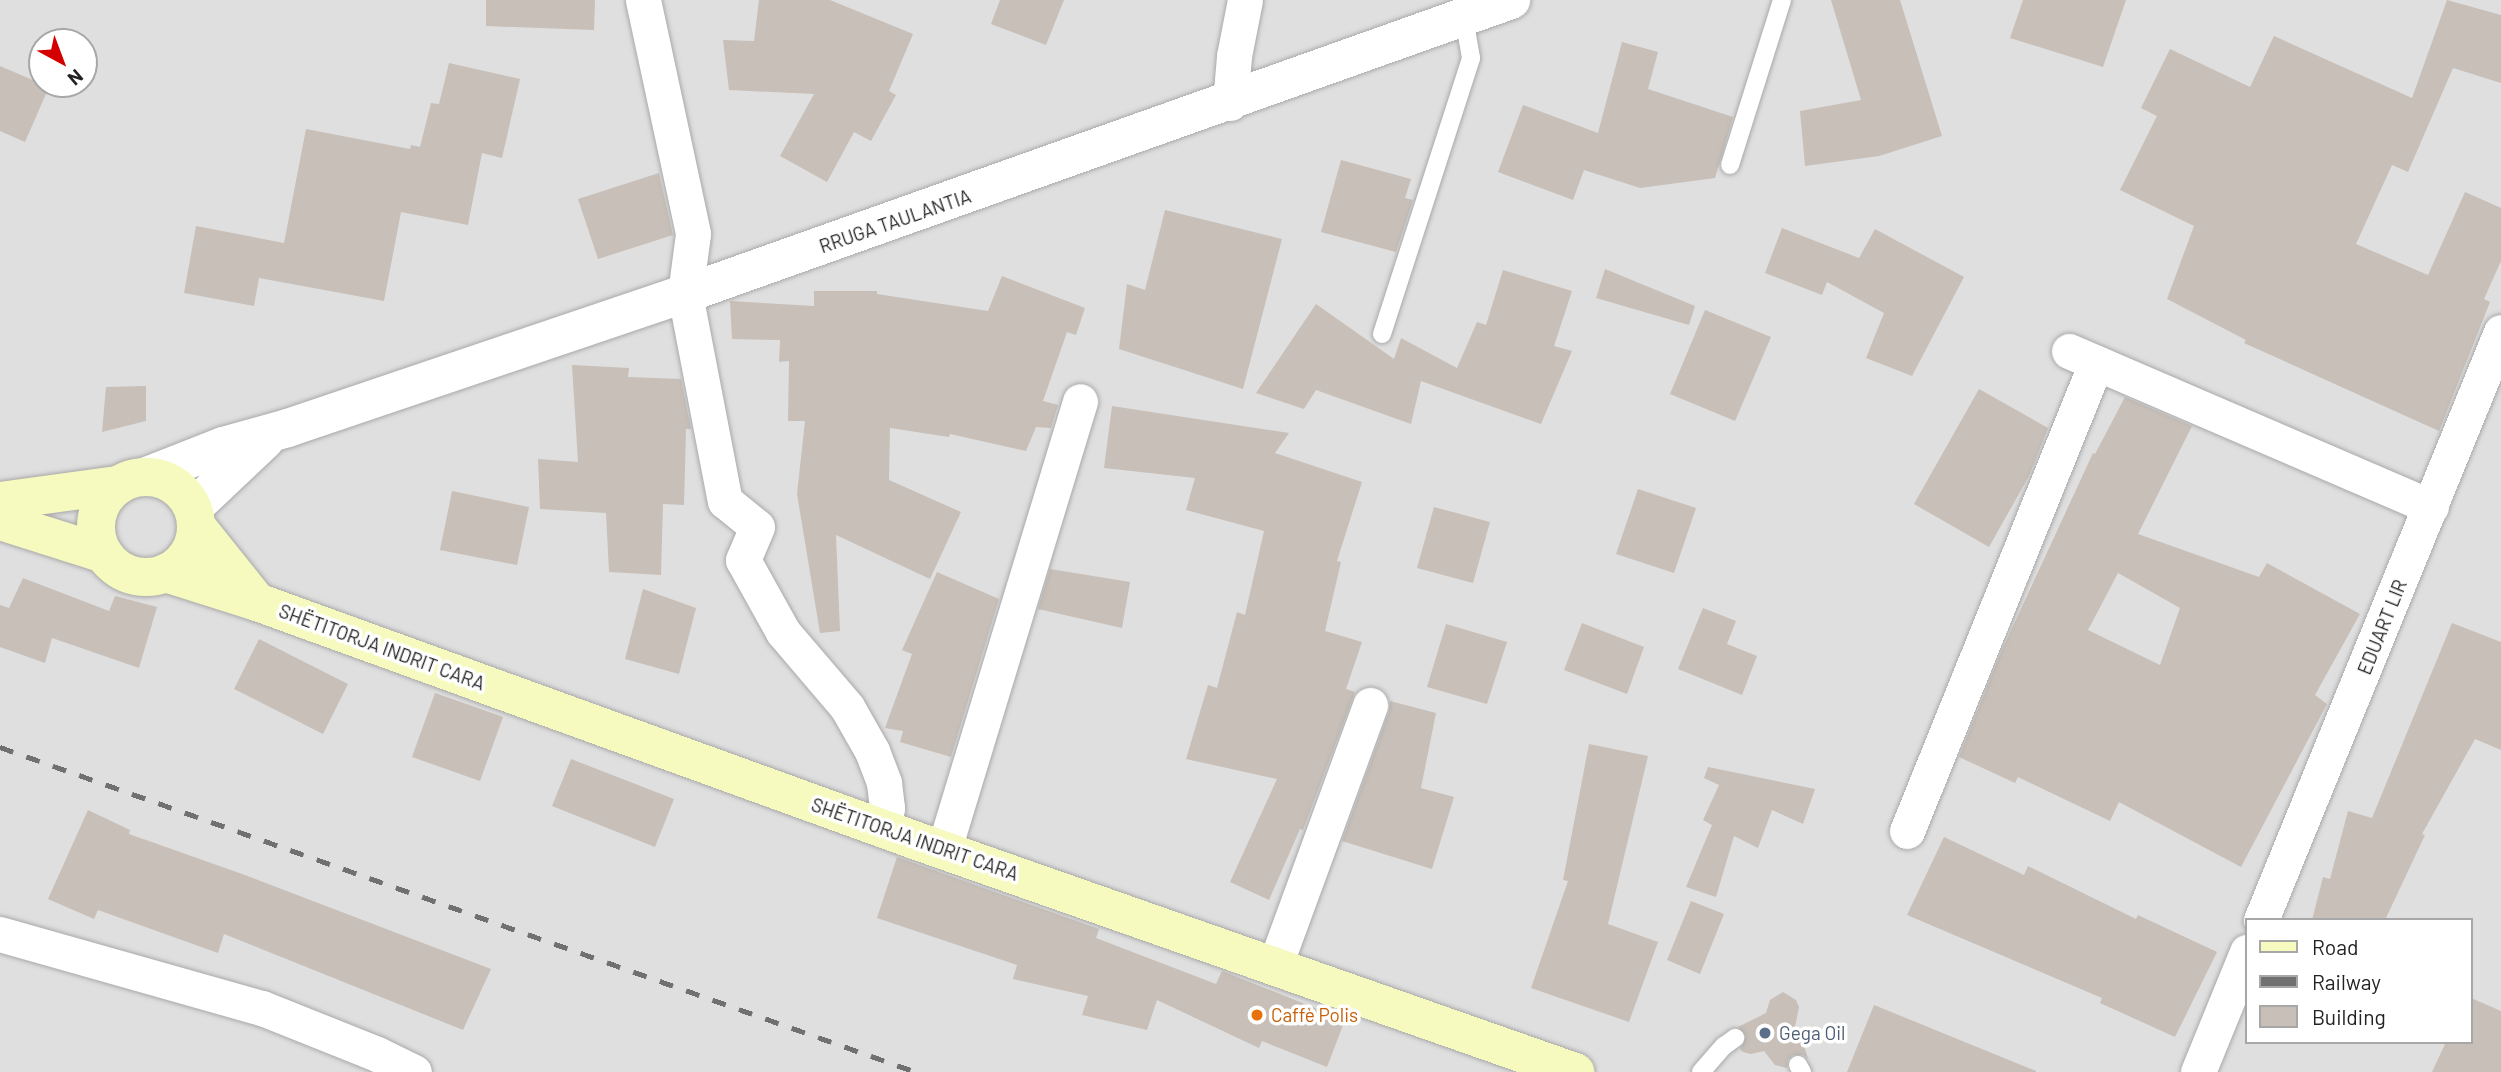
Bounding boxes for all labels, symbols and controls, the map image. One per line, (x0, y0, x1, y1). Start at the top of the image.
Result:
north arrow (28, 28, 98, 98)
text: N (63, 65, 88, 91)
street label: RRUGA TAULANTIA (816, 184, 974, 258)
street label: EDUART LIR (2353, 576, 2411, 678)
street label: SHËTITORJA INDRIT CARA (276, 599, 488, 695)
street label: SHËTITORJA INDRIT CARA (808, 793, 1022, 885)
legend (2246, 918, 2473, 1044)
text: Road (2312, 934, 2358, 959)
text: Railway (2312, 969, 2381, 994)
place label: Caffè Polis (1271, 1004, 1358, 1026)
text: Building (2312, 1004, 2386, 1029)
marker: Caffè Polis (1249, 1007, 1265, 1023)
place label: Gega Oil (1779, 1022, 1845, 1044)
marker: Gega Oil (1757, 1025, 1773, 1041)

